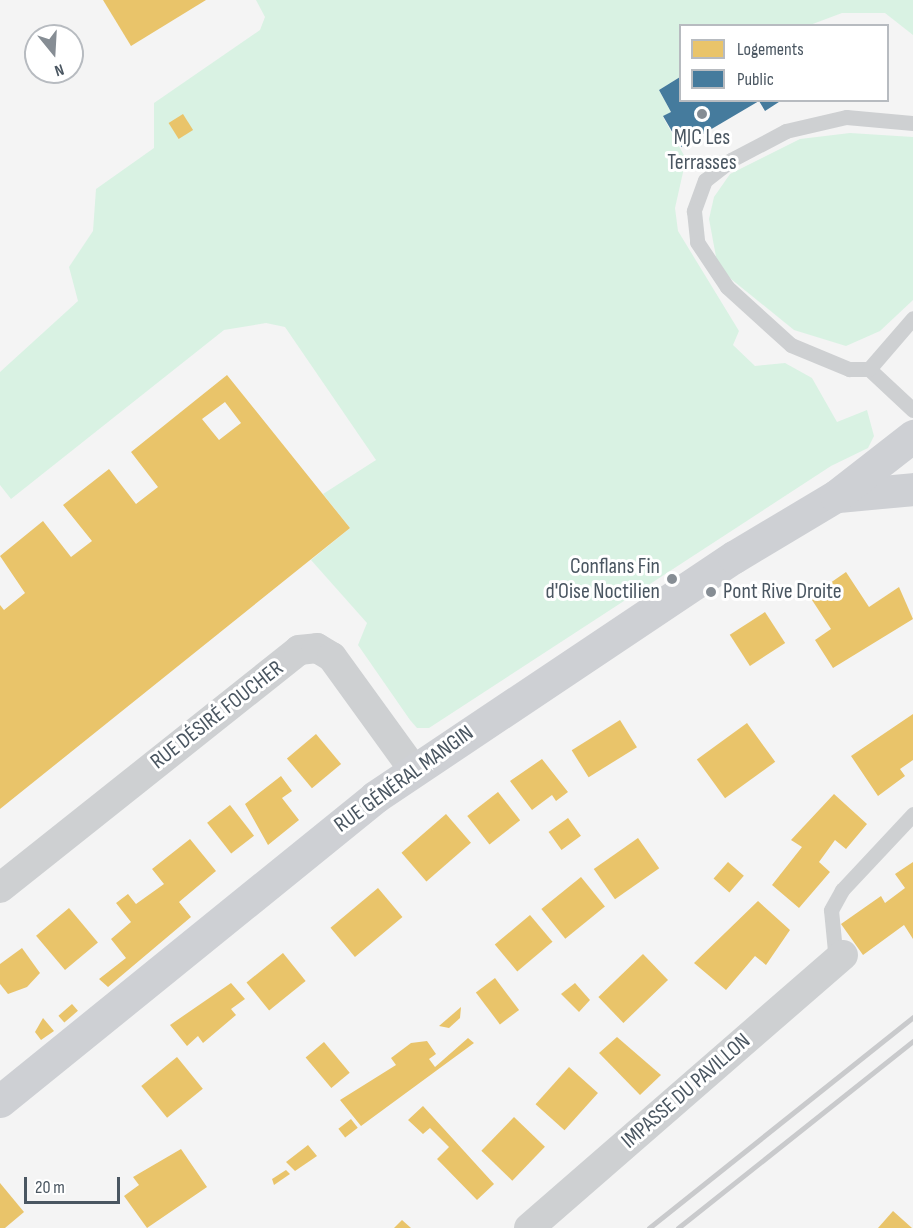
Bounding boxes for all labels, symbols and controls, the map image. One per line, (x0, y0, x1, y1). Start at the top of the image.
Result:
north arrow (24, 24, 84, 84)
legend (679, 24, 889, 102)
text: Logements (737, 39, 804, 60)
text: N (52, 59, 66, 80)
text: Public (737, 69, 774, 90)
marker: MJC Les Terrasses (695, 107, 709, 121)
place label: MJC Les Terrasses (667, 124, 737, 176)
place label: Conflans Fin d'Oise Noctilien (545, 553, 660, 604)
marker: Conflans Fin d'Oise Noctilien (665, 572, 679, 586)
place label: Pont Rive Droite (723, 579, 842, 605)
marker: Pont Rive Droite (704, 585, 718, 599)
street label: RUE DÉSIRÉ FOUCHER (145, 655, 289, 775)
street label: RUE GÉNÉRAL MANGIN (329, 720, 479, 838)
street label: IMPASSE DU PAVILLON (616, 1028, 756, 1154)
scale bar (27, 1165, 123, 1203)
text: 20 m (35, 1177, 65, 1198)

